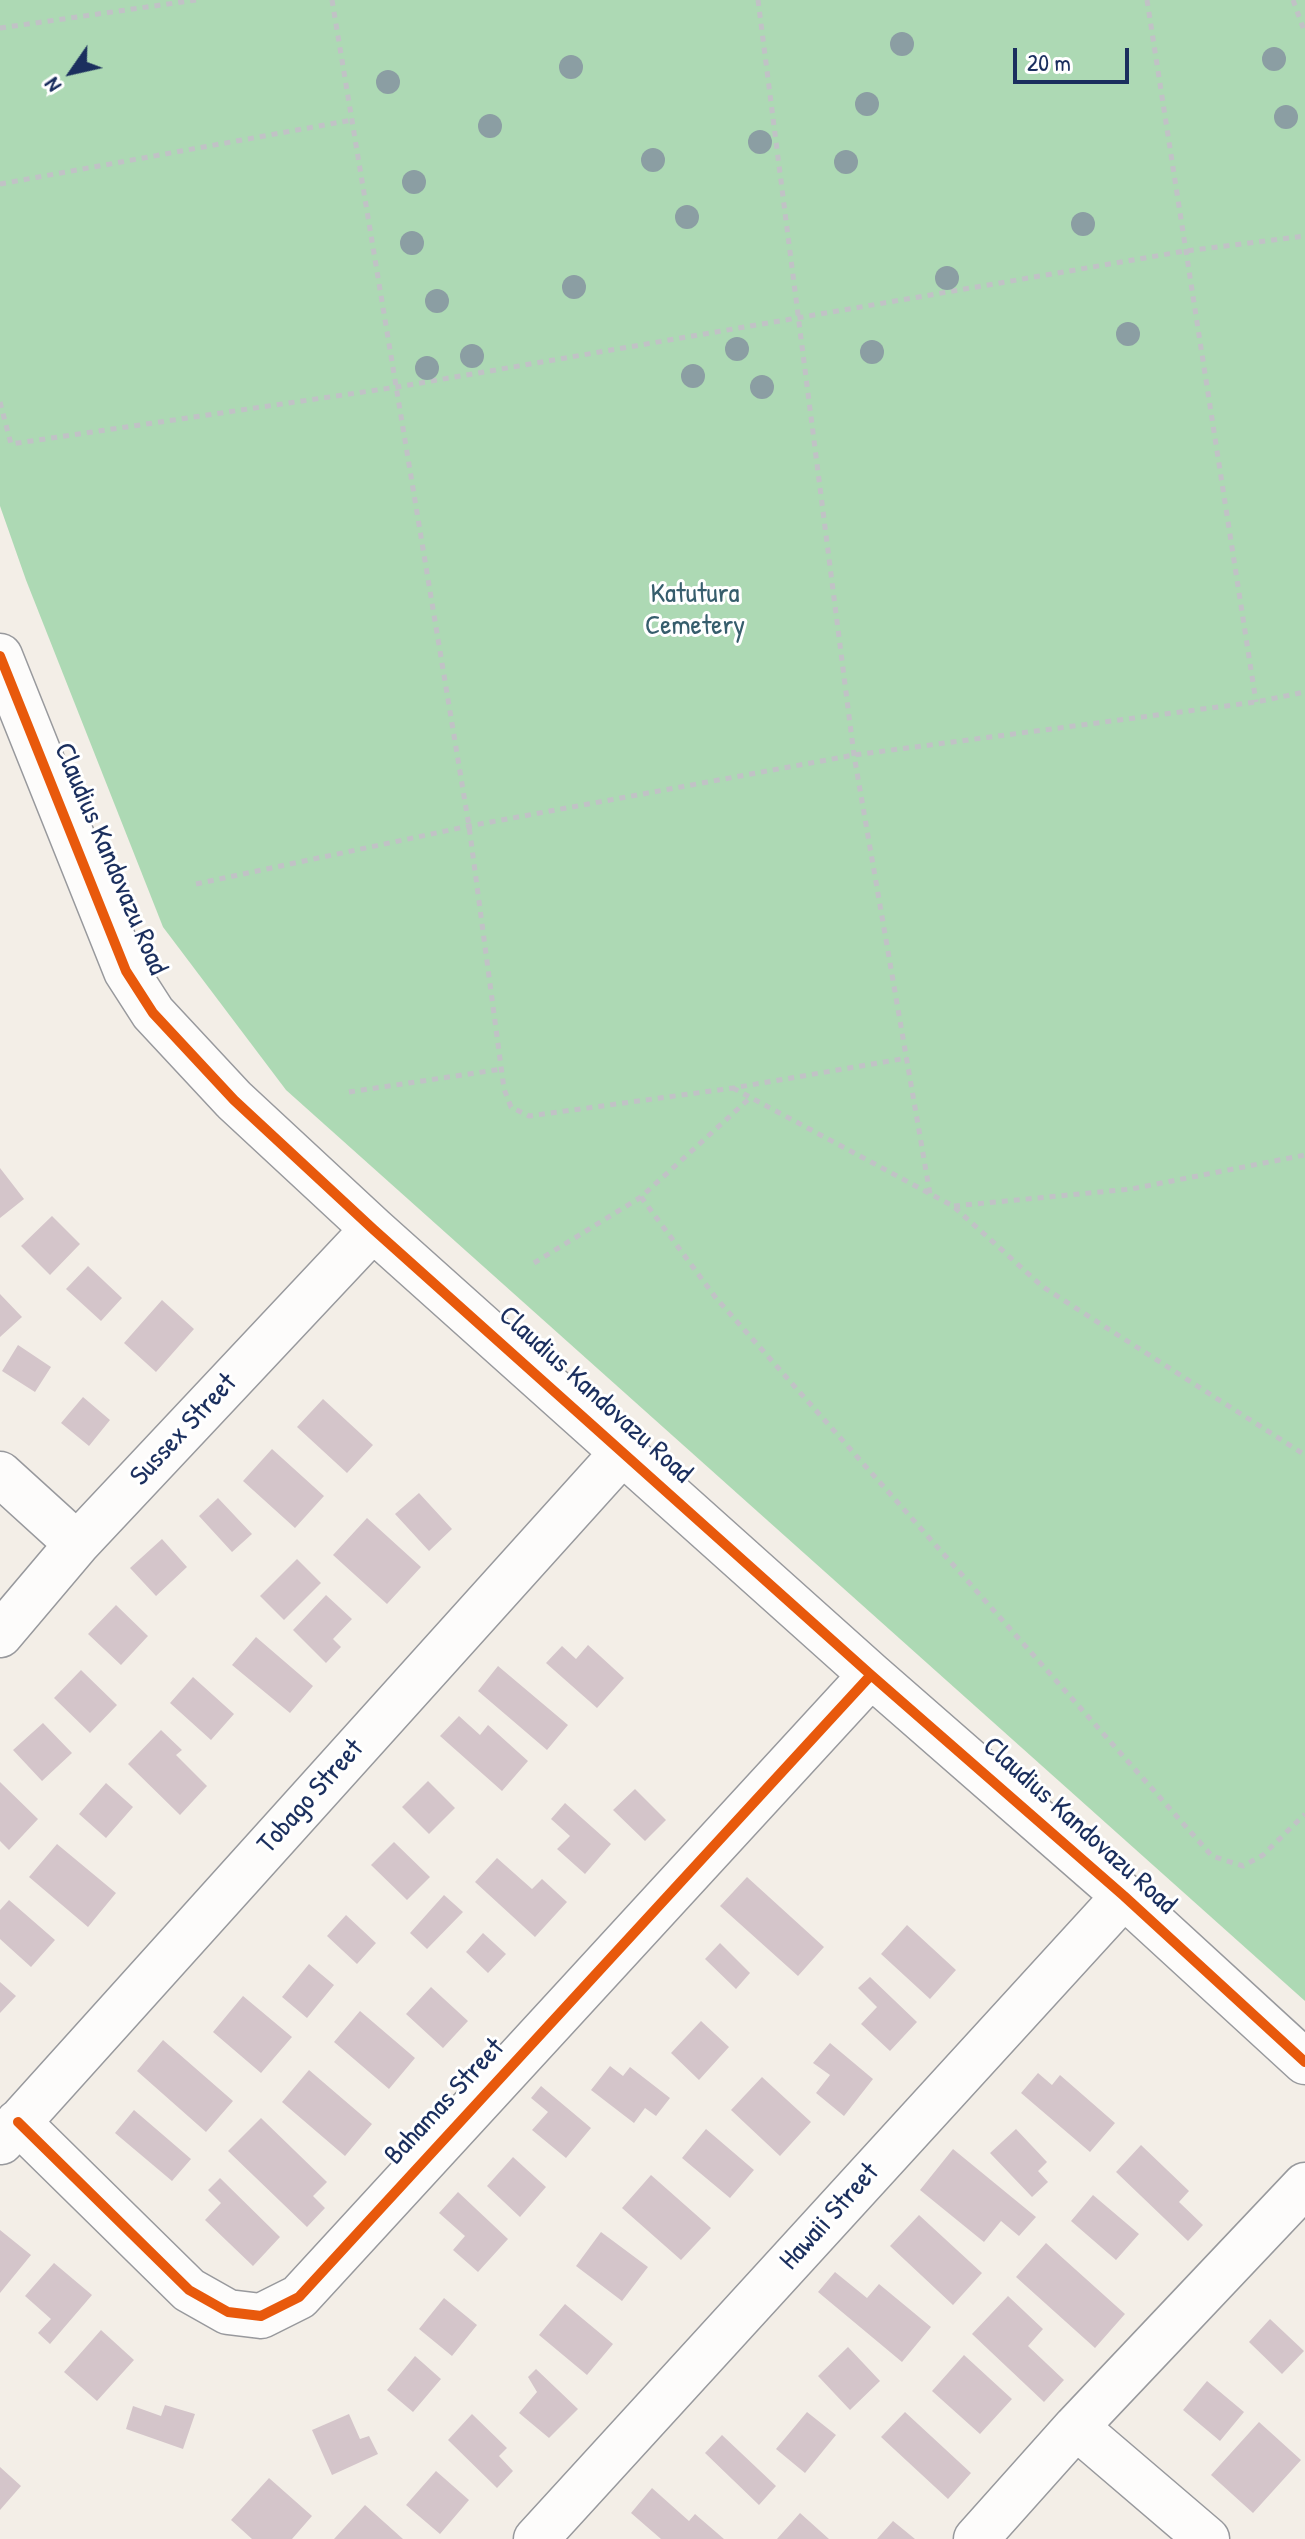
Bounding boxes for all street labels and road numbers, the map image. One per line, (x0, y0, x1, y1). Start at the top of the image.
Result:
street label: Claudius Kandovazu Road (46, 738, 174, 980)
street label: Claudius Kandovazu Road (491, 1299, 699, 1491)
street label: Sussex Street (124, 1367, 244, 1493)
street label: Claudius Kandovazu Road (975, 1730, 1183, 1922)
street label: Tobago Street (251, 1733, 371, 1861)
street label: Bahamas Street (378, 2032, 512, 2172)
street label: Hawaii Street (773, 2157, 887, 2277)

